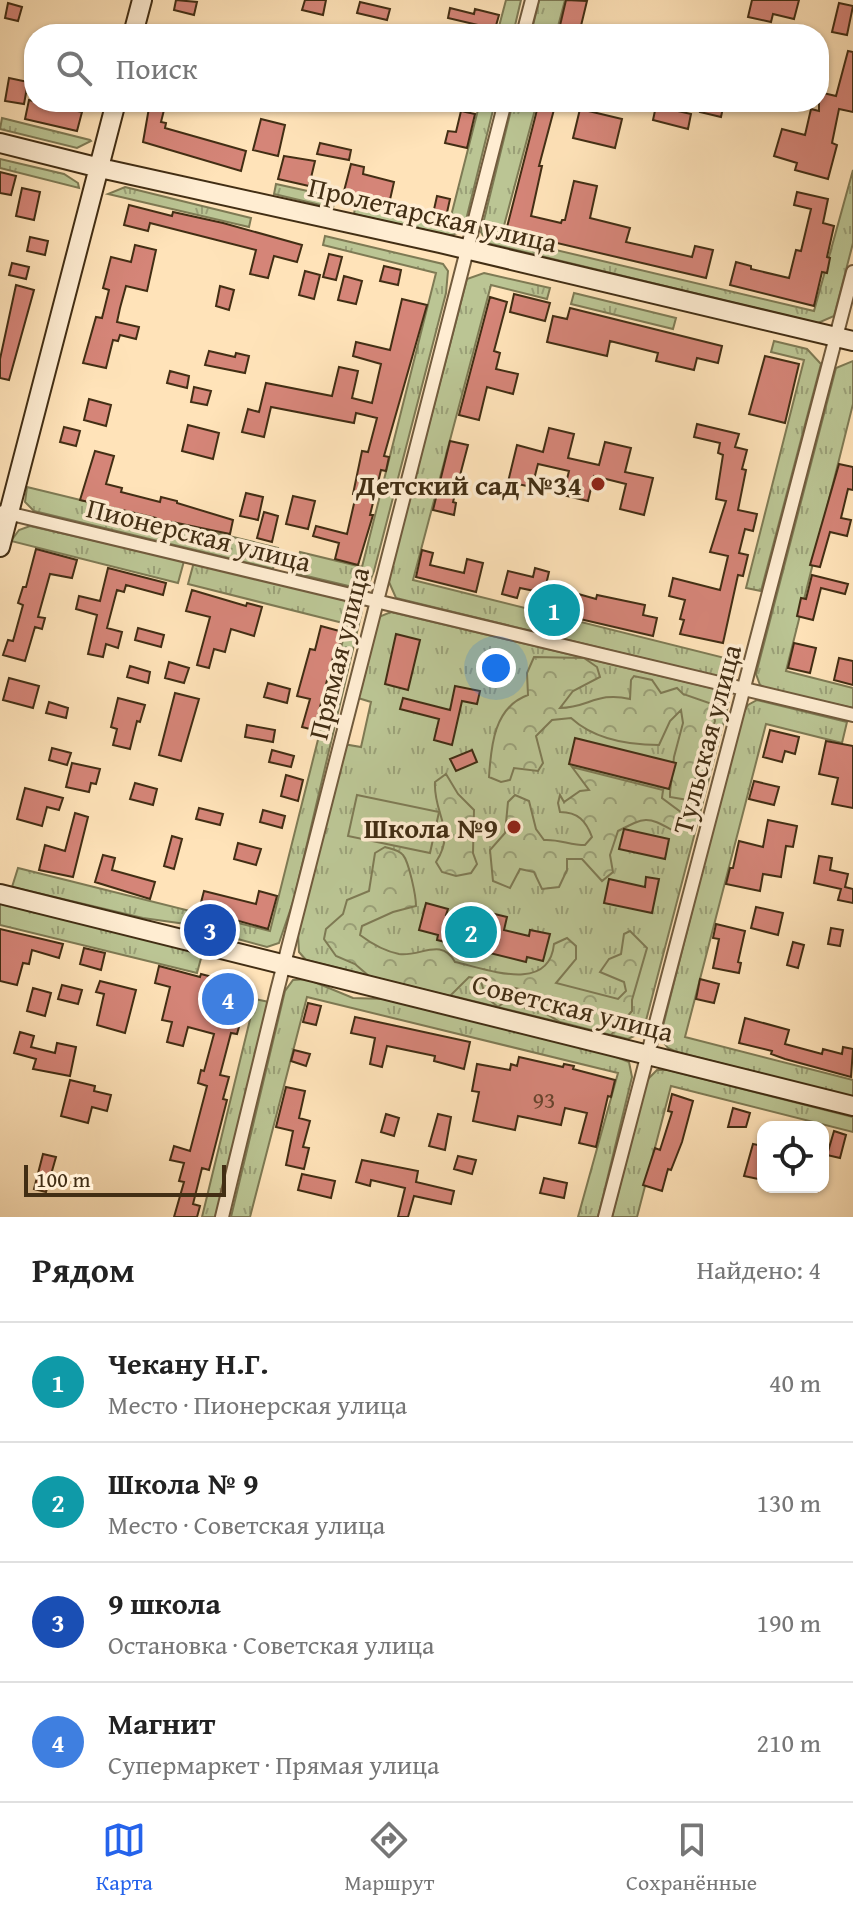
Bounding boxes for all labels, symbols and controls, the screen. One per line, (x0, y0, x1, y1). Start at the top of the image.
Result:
search box (24, 24, 829, 112)
icon: search (52, 46, 96, 90)
text: Поиск (116, 46, 198, 90)
street label: Пролетарская улица (305, 165, 562, 263)
place label: Детский сад №34 (355, 464, 582, 505)
marker: Детский сад №34 (589, 475, 607, 493)
street label: Пионерская улица (83, 486, 316, 582)
street label: Прямая улица (297, 562, 379, 744)
pin: 1 (528, 580, 580, 640)
street label: Тульская улица (661, 639, 751, 838)
your location (476, 648, 516, 688)
place label: Школа №9 (364, 807, 498, 848)
marker: Школа №9 (505, 818, 523, 836)
pin: 3 (184, 900, 236, 960)
pin: 2 (445, 902, 497, 962)
street label: Советская улица (468, 962, 679, 1052)
pin: 4 (202, 969, 254, 1029)
house number: 93 (532, 1082, 556, 1117)
map controls (757, 1121, 829, 1193)
button: locate (757, 1121, 829, 1193)
scale bar (24, 1161, 226, 1197)
text: 100 m (36, 1163, 91, 1195)
text: Рядом (32, 1245, 135, 1294)
text: Найдено: 4 (697, 1250, 821, 1289)
text: Чекану Н.Г. (108, 1341, 268, 1385)
text: 1 (51, 1363, 65, 1402)
text: 40 m (769, 1363, 821, 1402)
text: Место · Пионерская улица (108, 1385, 407, 1424)
text: Школа № 9 (108, 1461, 258, 1505)
text: 2 (51, 1483, 65, 1522)
text: 130 m (756, 1483, 821, 1522)
text: Место · Советская улица (108, 1505, 385, 1544)
text: 9 школа (108, 1581, 221, 1625)
text: 3 (51, 1603, 65, 1642)
text: 190 m (756, 1603, 821, 1642)
text: Остановка · Советская улица (108, 1625, 434, 1664)
text: Магнит (108, 1701, 215, 1745)
text: 4 (51, 1723, 65, 1762)
text: 210 m (756, 1723, 821, 1762)
text: Супермаркет · Прямая улица (108, 1745, 439, 1784)
tab: Карта (96, 1818, 153, 1898)
tab: Маршрут (344, 1818, 434, 1898)
tab: Сохранённые (626, 1818, 757, 1898)

